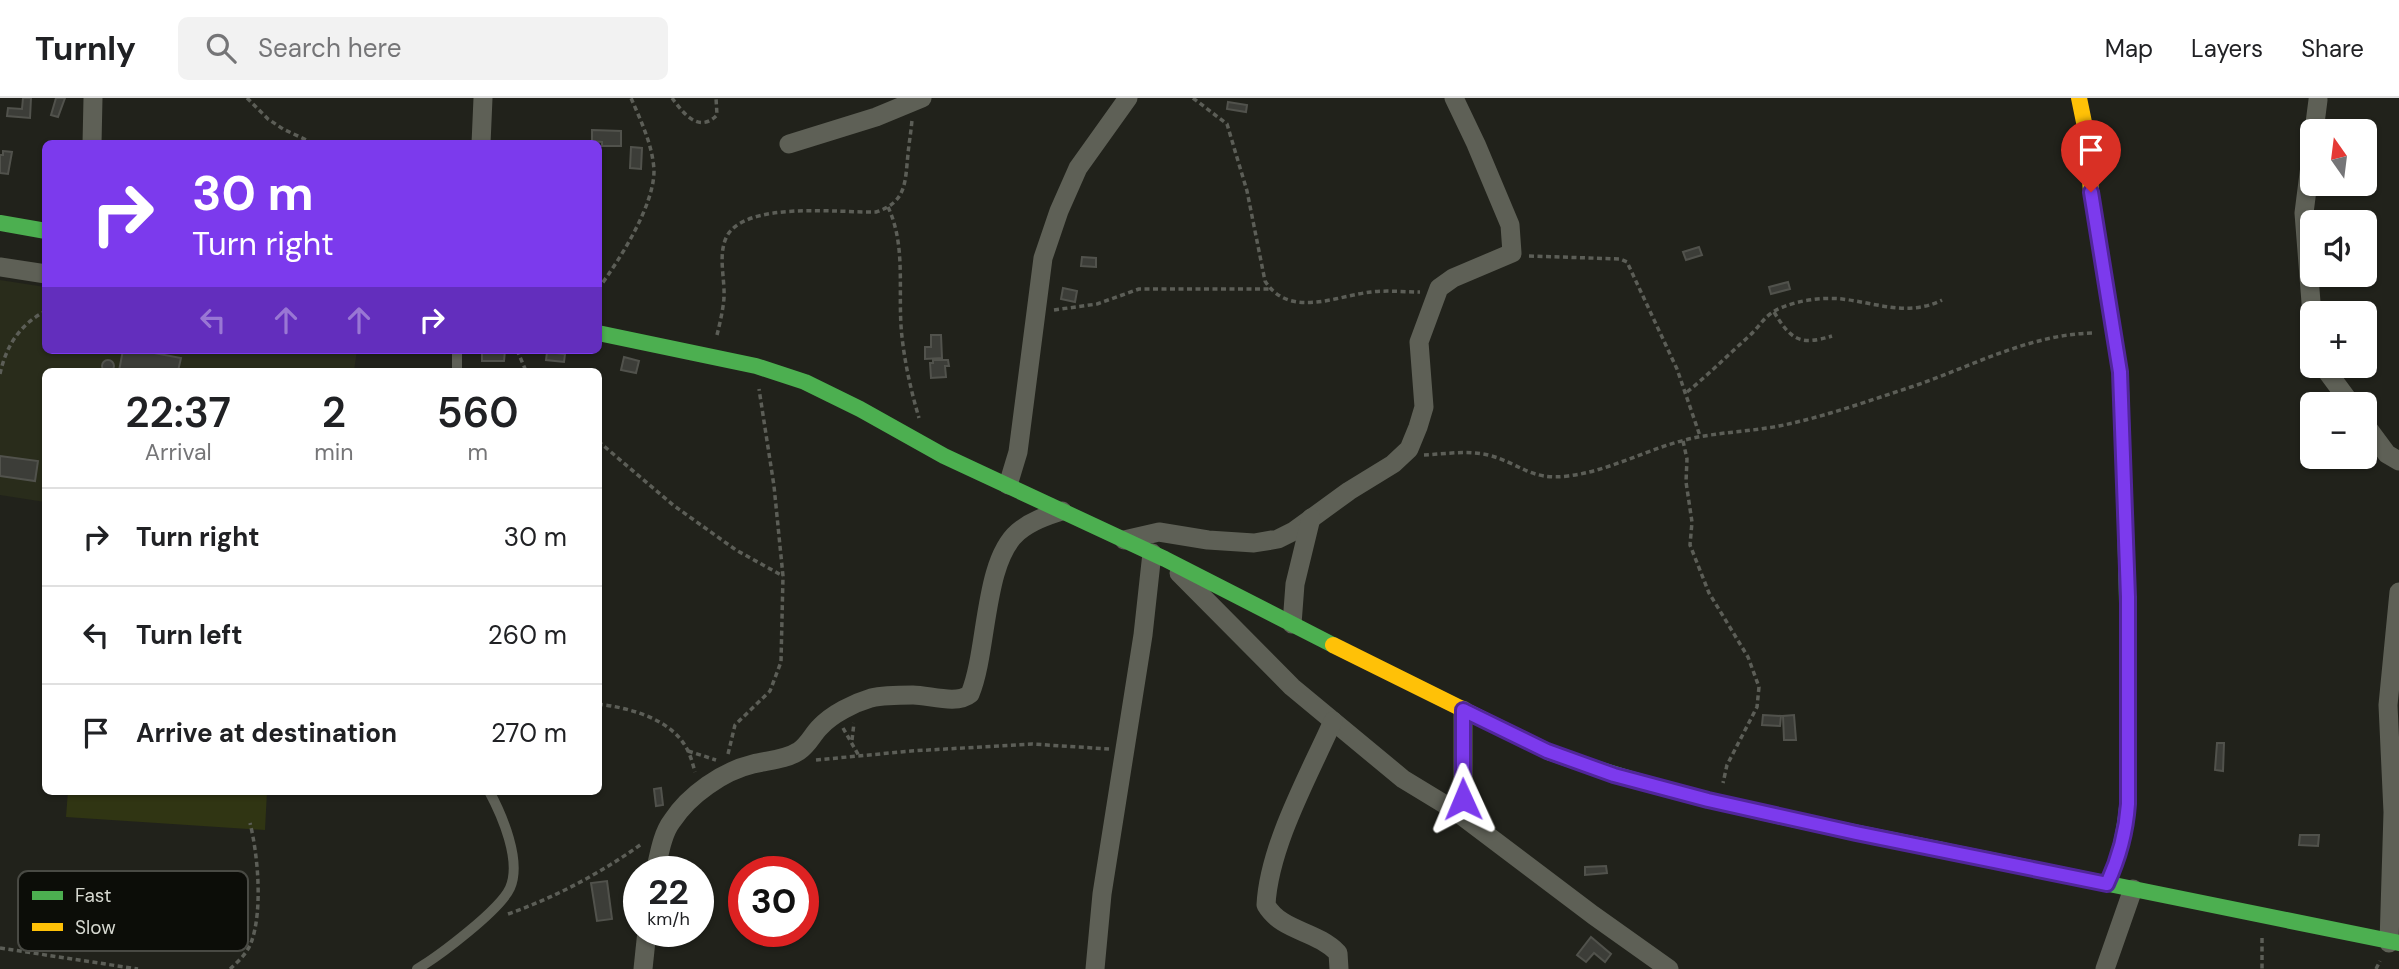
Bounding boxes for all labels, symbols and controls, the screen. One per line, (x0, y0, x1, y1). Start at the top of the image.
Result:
search box (178, 17, 668, 80)
text: Turnly (35, 27, 136, 70)
icon: search (202, 29, 240, 67)
text: Search here (258, 31, 401, 65)
text: Map (2105, 33, 2153, 64)
text: Layers (2191, 33, 2263, 64)
text: Share (2301, 33, 2364, 64)
north arrow (2300, 119, 2376, 196)
map controls (2300, 119, 2377, 469)
pin (2061, 120, 2121, 192)
icon: arrive (2072, 131, 2110, 169)
text: 30 m (192, 161, 314, 225)
icon: right (77, 168, 168, 259)
button: sound (2300, 210, 2377, 287)
text: Turn right (192, 223, 334, 265)
icon: left (194, 301, 232, 339)
icon: ahead (267, 301, 305, 339)
icon: ahead (340, 301, 378, 339)
icon: right (413, 301, 451, 339)
button: + (2300, 301, 2377, 378)
text: 22:37 (125, 385, 231, 440)
text: 2 (322, 385, 346, 440)
text: 560 (437, 385, 519, 440)
button: − (2300, 392, 2377, 469)
text: Arrival (145, 437, 212, 467)
text: min (314, 437, 354, 467)
text: m (468, 437, 488, 467)
icon: right (77, 518, 115, 556)
text: Turn right (136, 520, 260, 554)
text: 30 m (504, 520, 567, 554)
icon: left (77, 616, 115, 654)
text: Turn left (136, 618, 243, 652)
text: 260 m (488, 618, 567, 652)
icon: arrive (77, 714, 115, 752)
text: Arrive at destination (136, 716, 397, 750)
text: 270 m (491, 716, 567, 750)
position arrow (1426, 762, 1500, 836)
speed limit sign: 30 (728, 856, 819, 947)
text: 22 (648, 869, 689, 915)
legend (18, 871, 248, 951)
text: Fast (75, 883, 111, 908)
text: km/h (647, 907, 690, 931)
text: Slow (75, 915, 116, 940)

